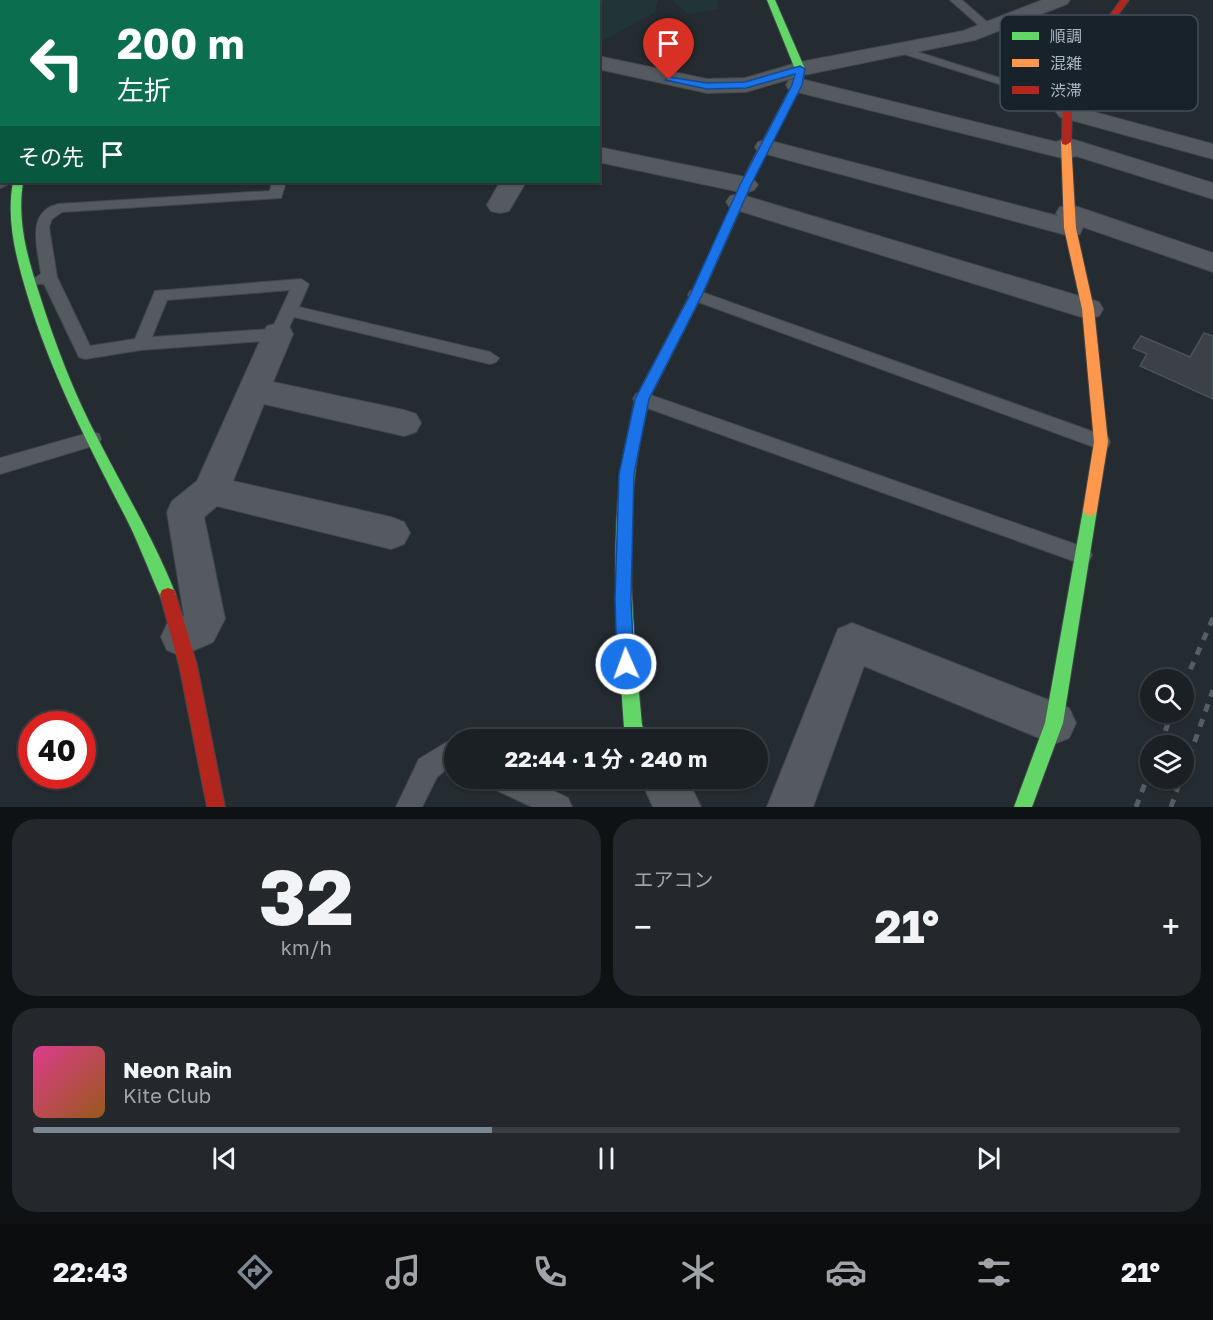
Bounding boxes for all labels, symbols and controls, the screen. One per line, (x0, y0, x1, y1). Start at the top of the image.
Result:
legend (1000, 15, 1198, 111)
text: 200 m (117, 18, 244, 68)
pin (643, 18, 694, 80)
icon: left (18, 24, 96, 102)
text: 順調 (1050, 26, 1082, 46)
icon: arrive (652, 27, 685, 60)
text: 混雑 (1050, 53, 1082, 73)
text: 左折 (117, 74, 171, 106)
text: 渋滞 (1050, 80, 1082, 100)
icon: arrive (96, 138, 129, 171)
text: その先 (18, 143, 84, 170)
position arrow (594, 632, 658, 696)
map controls (1140, 669, 1194, 789)
button: search (1140, 669, 1194, 723)
speed limit sign: 40 (18, 711, 96, 789)
button: layers (1140, 735, 1194, 789)
text: 22:44 · 1 分 · 240 m (505, 745, 707, 772)
text: 32 (259, 849, 354, 942)
text: エアコン (634, 867, 714, 891)
text: 21° (874, 899, 939, 953)
text: − (634, 907, 652, 946)
text: + (1162, 907, 1180, 946)
text: km/h (281, 935, 332, 959)
text: Neon Rain (123, 1056, 232, 1083)
text: Kite Club (123, 1083, 211, 1107)
icon: previous (208, 1142, 241, 1175)
icon: pause (590, 1142, 623, 1175)
icon: next (972, 1142, 1005, 1175)
icon: directions (234, 1251, 276, 1293)
icon: music (382, 1251, 424, 1293)
icon: phone (529, 1251, 571, 1293)
icon: climate (677, 1251, 719, 1293)
icon: car (825, 1251, 867, 1293)
icon: filters (973, 1251, 1015, 1293)
text: 22:43 (53, 1256, 128, 1288)
text: 21° (1121, 1256, 1160, 1288)

